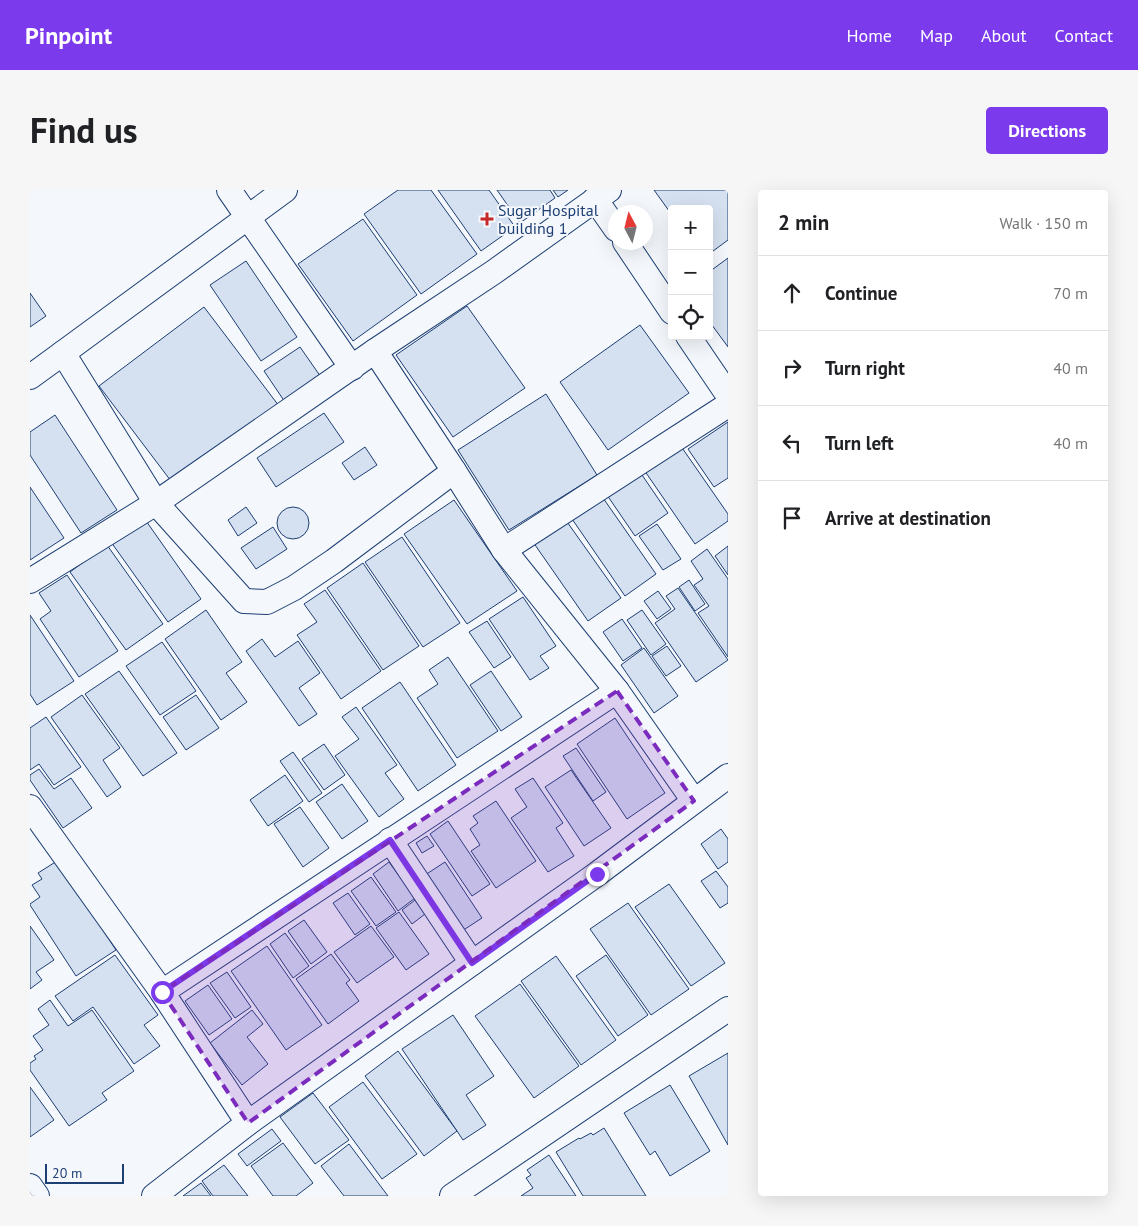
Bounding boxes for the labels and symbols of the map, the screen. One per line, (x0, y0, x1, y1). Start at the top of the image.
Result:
place label: Sugar Hospital building 1 (498, 200, 599, 238)
north arrow (608, 205, 653, 250)
marker: Sugar Hospital building 1 (480, 212, 494, 226)
route end (586, 863, 609, 886)
route start (151, 981, 174, 1004)
scale bar (45, 1161, 124, 1184)

